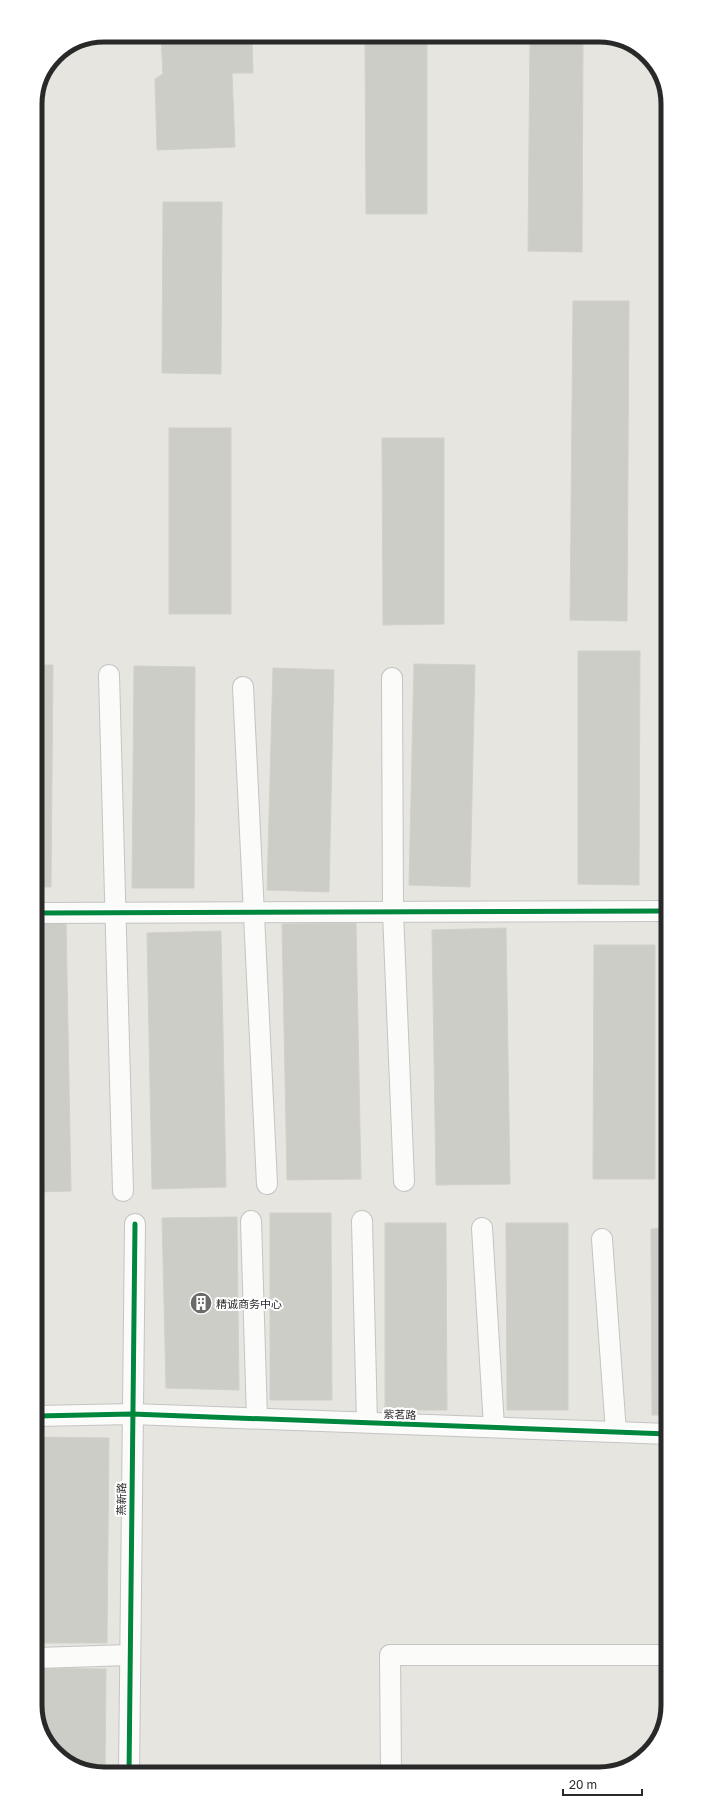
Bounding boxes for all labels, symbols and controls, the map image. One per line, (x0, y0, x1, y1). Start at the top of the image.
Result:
building icon: 精诚商务中心 (188, 1290, 214, 1316)
place label: 精诚商务中心 (216, 1297, 282, 1310)
street label: 紫茗路 (383, 1407, 417, 1421)
street label: 燕新路 (114, 1482, 128, 1516)
scale bar (563, 1771, 642, 1797)
text: 20 m (569, 1777, 597, 1792)

